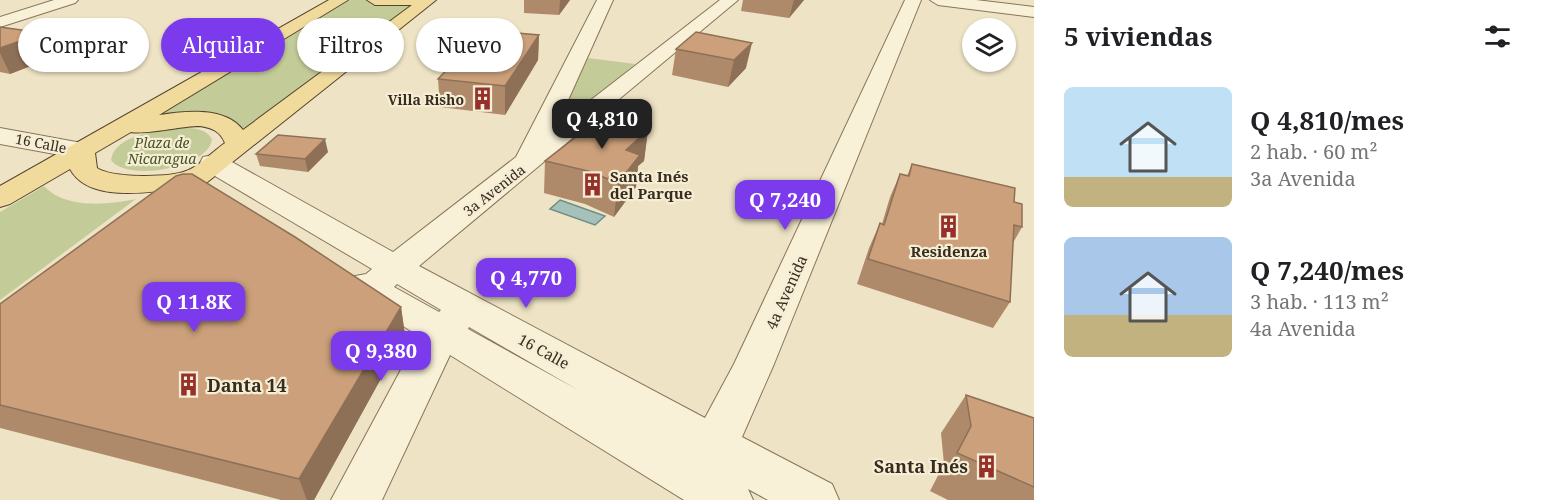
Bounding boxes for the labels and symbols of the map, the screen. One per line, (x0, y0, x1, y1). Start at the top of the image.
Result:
building icon: Villa Risho (469, 86, 495, 112)
place label: Villa Risho (388, 90, 464, 109)
pin: Q 4,810 (547, 99, 657, 150)
street label: 16 Calle (14, 129, 68, 157)
park label: Plaza de Nicaragua (127, 133, 197, 168)
street label: 3a Avenida (459, 160, 529, 220)
place label: Santa Inés del Parque (610, 166, 692, 203)
building icon: Santa Inés del Parque (579, 172, 605, 198)
pin: Q 7,240 (730, 180, 840, 231)
building icon: Residenza (936, 214, 962, 240)
place label: Residenza (910, 241, 988, 261)
street label: 4a Avenida (761, 252, 811, 332)
pin: Q 4,770 (471, 258, 581, 309)
pin: Q 11.8K (139, 282, 249, 333)
street label: 16 Calle (515, 329, 573, 373)
pin: Q 9,380 (326, 331, 436, 382)
building icon: Danta 14 (176, 372, 202, 398)
place label: Danta 14 (207, 373, 287, 397)
building icon: Santa Inés (973, 453, 999, 479)
place label: Santa Inés (874, 454, 968, 478)

